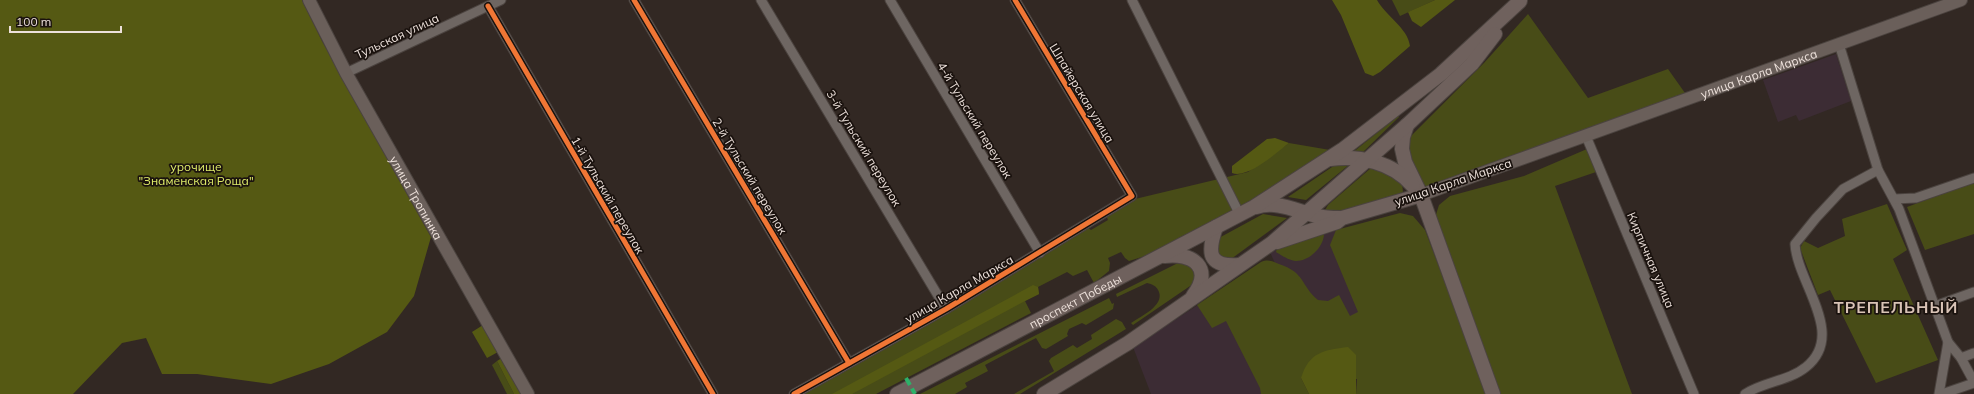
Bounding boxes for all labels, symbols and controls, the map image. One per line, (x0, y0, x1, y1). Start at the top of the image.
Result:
scale bar (10, 8, 121, 34)
street label: Тульская улица (353, 10, 441, 62)
text: 100 m (16, 14, 51, 29)
street label: Шпайерская улица (1046, 41, 1118, 145)
street label: улица Карла Маркса (1698, 45, 1819, 101)
street label: 4-й Тульский переулок (934, 59, 1016, 181)
street label: 3-й Тульский переулок (823, 87, 905, 209)
street label: 2-й Тульский переулок (709, 115, 791, 237)
street label: 1-й Тульский переулок (568, 134, 648, 257)
street label: улица Тропинка (387, 153, 446, 242)
street label: улица Карла Маркса (1393, 155, 1513, 209)
park label: урочище "Знаменская Роща" (138, 159, 254, 188)
street label: Кирпичная улица (1624, 210, 1678, 310)
street label: улица Карла Маркса (902, 252, 1016, 326)
street label: проспект Победы (1026, 270, 1124, 331)
district label: ТРЕПЕЛЬНЫЙ (1834, 297, 1958, 317)

